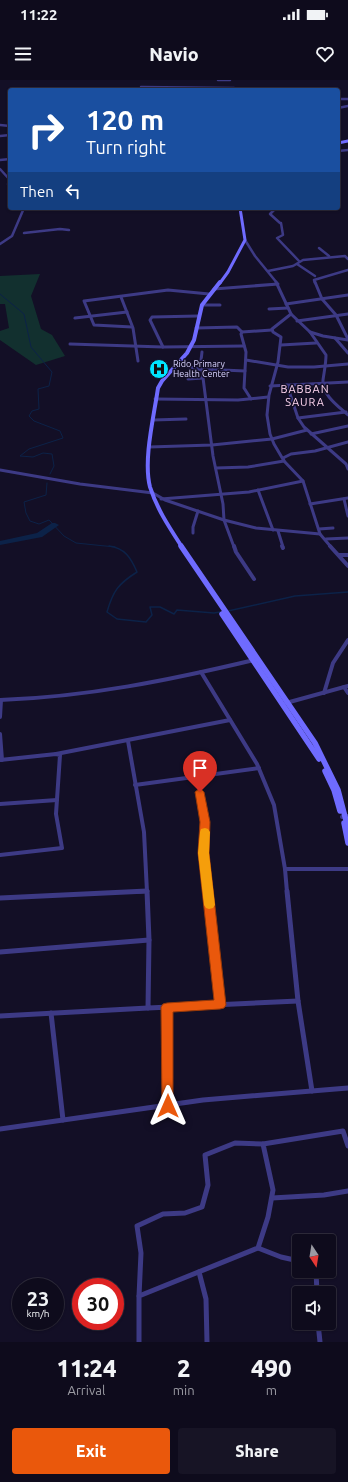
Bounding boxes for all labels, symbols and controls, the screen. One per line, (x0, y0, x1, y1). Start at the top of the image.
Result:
text: 11:22 (20, 6, 58, 23)
icon: menu (12, 43, 34, 65)
icon: heart (314, 43, 336, 65)
text: Navio (149, 44, 199, 64)
icon: right (20, 104, 72, 156)
text: 120 m (86, 104, 164, 135)
text: Turn right (86, 137, 166, 157)
icon: left (62, 180, 84, 202)
text: Then (20, 183, 54, 200)
hospital icon: Rido Primary Health Center (148, 358, 170, 380)
place label: Rido Primary Health Center (173, 359, 230, 379)
district label: BABBAN SAURA (280, 383, 330, 408)
pin (183, 751, 217, 792)
icon: arrive (189, 757, 211, 779)
position arrow (147, 1085, 189, 1127)
north arrow (292, 1234, 336, 1278)
map controls (292, 1234, 336, 1330)
speed limit sign: 30 (72, 1278, 124, 1330)
button: sound (292, 1286, 336, 1330)
text: 23 (27, 1287, 49, 1310)
text: km/h (26, 1308, 50, 1319)
text: 11:24 (56, 1355, 116, 1382)
text: 2 (177, 1355, 190, 1382)
text: 490 (251, 1355, 292, 1382)
text: Arrival (67, 1383, 105, 1397)
text: min (173, 1383, 195, 1397)
text: m (266, 1383, 277, 1397)
button: Exit (12, 1428, 170, 1474)
button: Share (178, 1428, 336, 1474)

